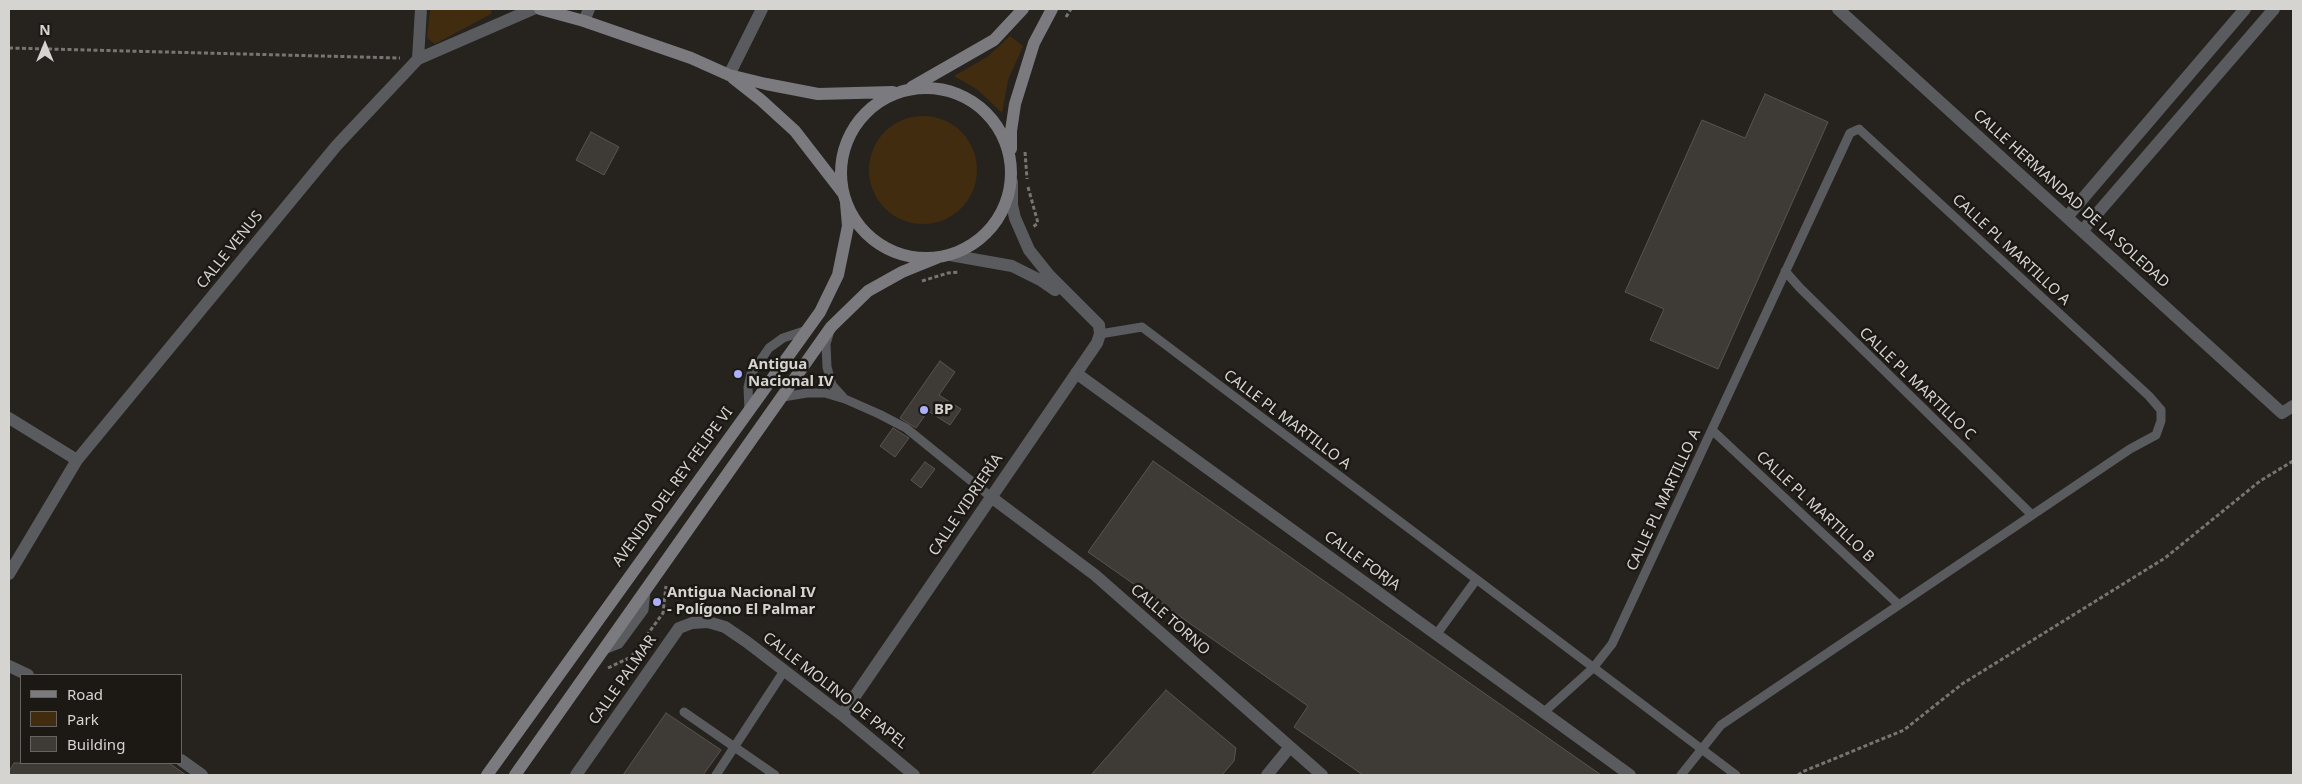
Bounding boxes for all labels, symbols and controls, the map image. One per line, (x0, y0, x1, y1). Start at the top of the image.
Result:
north arrow (20, 20, 70, 70)
text: N (39, 20, 51, 39)
street label: CALLE HERMANDAD DE LA SOLEDAD (1969, 106, 2173, 292)
street label: CALLE PL MARTILLO A (1948, 191, 2074, 309)
street label: CALLE VENUS (193, 207, 267, 293)
street label: CALLE PL MARTILLO C (1855, 324, 1979, 444)
place label: Antigua Nacional IV (748, 356, 833, 391)
street label: CALLE PL MARTILLO A (1220, 366, 1354, 474)
marker: Antigua Nacional IV (732, 368, 744, 380)
place label: BP (934, 401, 953, 419)
street label: AVENIDA DEL REY FELIPE VI (609, 404, 737, 570)
marker: BP (918, 404, 930, 416)
street label: CALLE PL MARTILLO A (1623, 426, 1705, 574)
street label: CALLE PL MARTILLO B (1752, 448, 1878, 566)
street label: CALLE VIDRIERÍA (925, 451, 1007, 559)
street label: CALLE FORJA (1320, 527, 1404, 595)
street label: CALLE TORNO (1127, 581, 1213, 659)
place label: Antigua Nacional IV - Polígono El Palmar (667, 584, 816, 619)
marker: Antigua Nacional IV - Polígono El Palmar (651, 596, 663, 608)
street label: CALLE MOLINO DE PAPEL (759, 629, 911, 753)
street label: CALLE PALMAR (585, 632, 661, 728)
legend (20, 674, 182, 764)
text: Road (67, 684, 103, 704)
text: Park (67, 709, 99, 729)
text: Building (67, 734, 125, 754)

